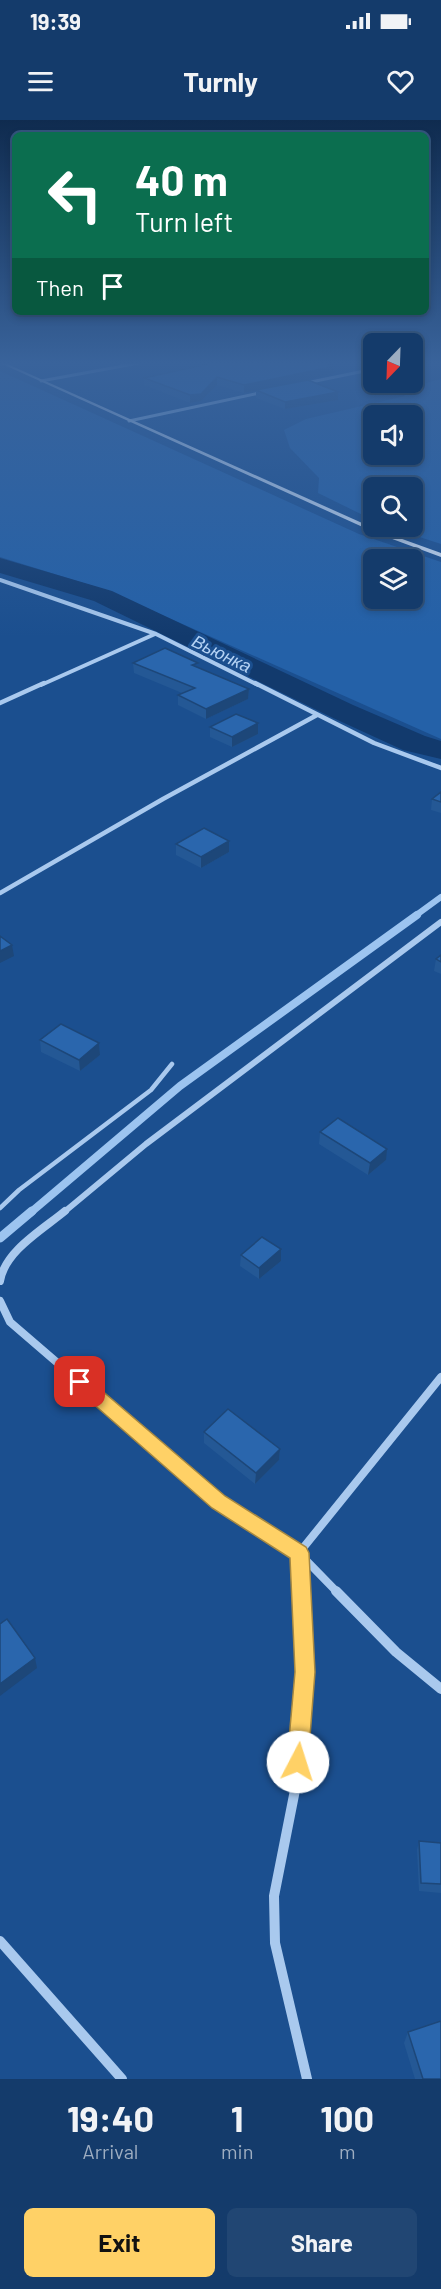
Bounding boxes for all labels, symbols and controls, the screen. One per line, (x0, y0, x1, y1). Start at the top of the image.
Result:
text: 19:39 (30, 8, 81, 34)
icon: menu (24, 65, 57, 98)
text: Turnly (183, 65, 258, 97)
icon: heart (384, 65, 417, 98)
text: 40 m (135, 154, 228, 204)
icon: left (36, 156, 114, 234)
text: Turn left (135, 205, 233, 237)
icon: arrive (96, 270, 129, 303)
text: Then (36, 274, 84, 300)
north arrow (363, 333, 423, 393)
map controls (363, 333, 423, 609)
button: sound (363, 405, 423, 465)
button: search (363, 477, 423, 537)
button: layers (363, 549, 423, 609)
water label: Вьюнка (189, 629, 255, 677)
pin (54, 1356, 105, 1407)
icon: arrive (63, 1365, 96, 1398)
position arrow (266, 1730, 330, 1794)
text: 19:40 (67, 2096, 154, 2139)
text: 1 (231, 2096, 244, 2139)
text: 100 (320, 2096, 374, 2139)
text: Arrival (83, 2139, 138, 2163)
text: min (221, 2139, 253, 2163)
text: m (339, 2139, 355, 2163)
button: Exit (24, 2208, 215, 2277)
button: Share (227, 2208, 417, 2277)

